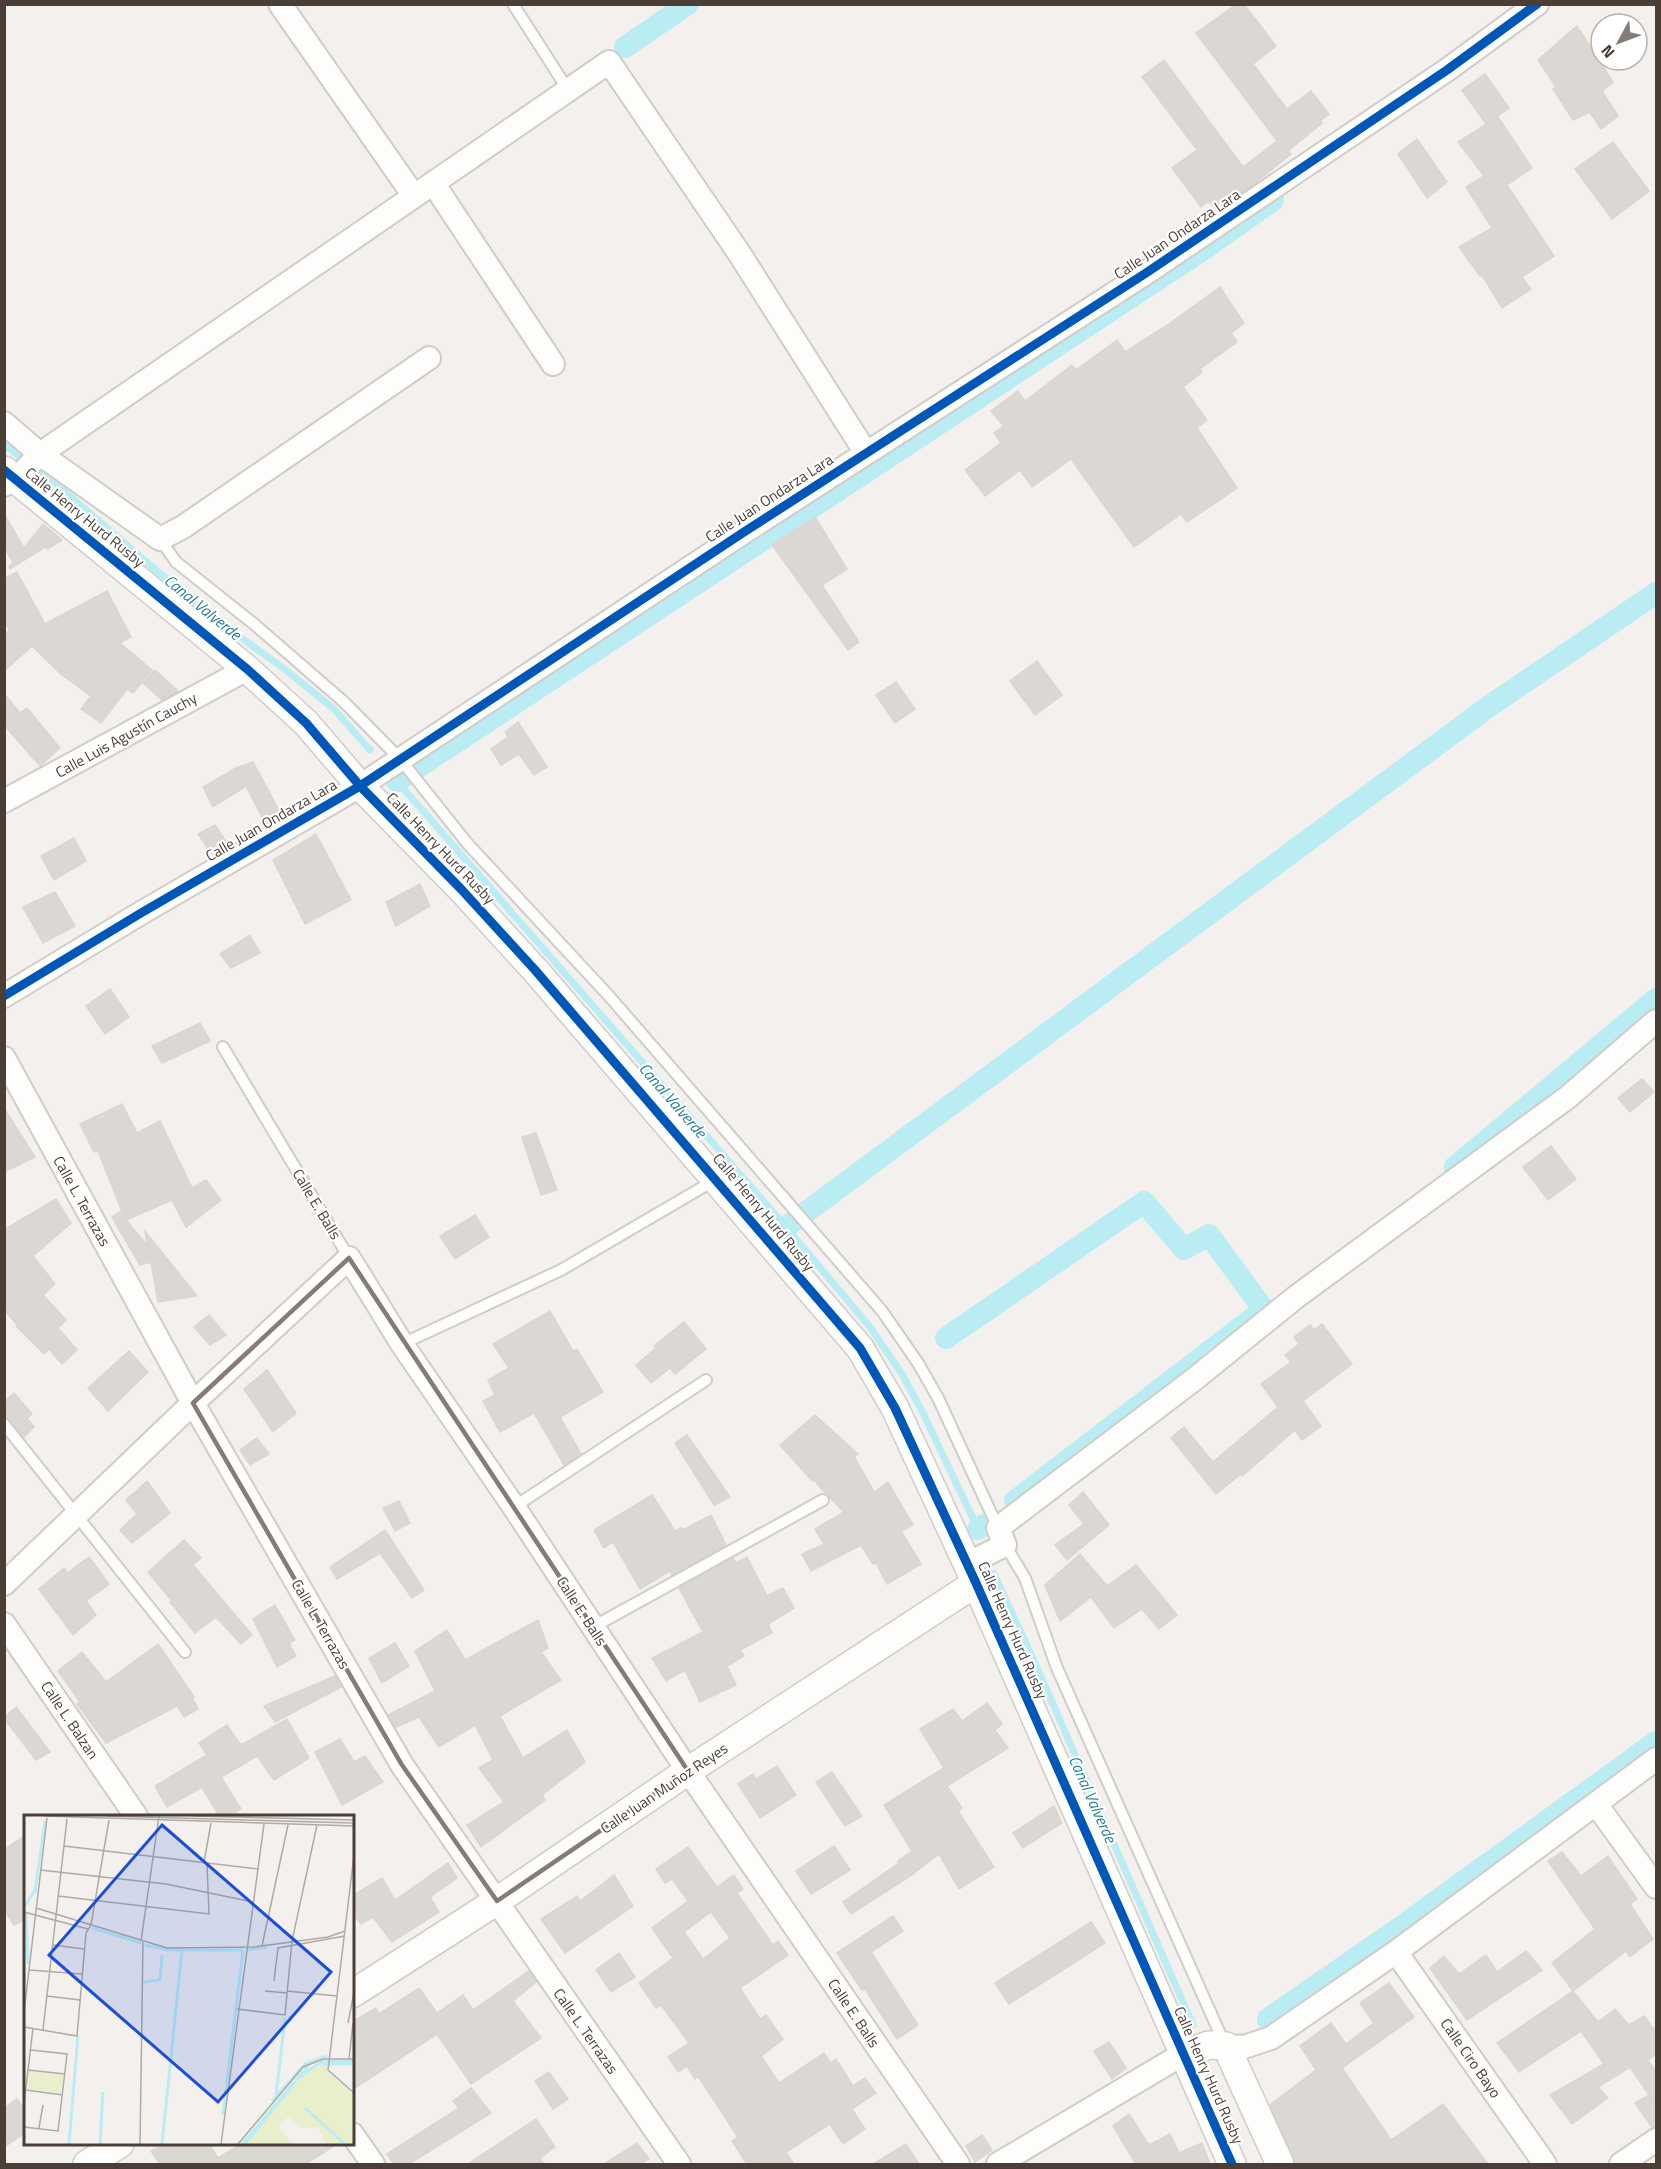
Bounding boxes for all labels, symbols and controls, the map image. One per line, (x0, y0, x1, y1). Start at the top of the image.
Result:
north arrow (1589, 12, 1649, 72)
text: N (1595, 40, 1620, 64)
street label: Calle Juan Ondarza Lara (1109, 183, 1245, 285)
street label: Calle Juan Ondarza Lara (701, 448, 838, 548)
street label: Calle Henry Hurd Rusby (20, 461, 150, 573)
water label: Canal Valverde (159, 568, 248, 647)
street label: Calle Luis Agustín Cauchy (51, 686, 201, 784)
street label: Calle Juan Ondarza Lara (201, 773, 341, 867)
street label: Calle Henry Hurd Rusby (381, 787, 501, 909)
water label: Canal Valverde (633, 1057, 714, 1144)
street label: Calle Henry Hurd Rusby (708, 1148, 820, 1276)
street label: Calle L. Terrazas (48, 1151, 116, 1251)
street label: Calle E. Balls (287, 1164, 347, 1244)
street label: Calle Henry Hurd Rusby (972, 1558, 1054, 1702)
street label: Calle E. Balls (551, 1572, 613, 1650)
street label: Calle L. Terrazas (286, 1575, 356, 1673)
street label: Calle L. Balzan (35, 1676, 105, 1764)
street label: Calle Juan Muñoz Reyes (596, 1737, 732, 1839)
water label: Canal Valverde (1063, 1752, 1124, 1848)
inset map (24, 1815, 354, 2145)
street label: Calle E. Balls (822, 1974, 886, 2052)
street label: Calle L. Terrazas (548, 1983, 624, 2079)
street label: Calle Henry Hurd Rusby (1168, 2003, 1250, 2147)
street label: Calle Ciro Bayo (1435, 2013, 1507, 2103)

